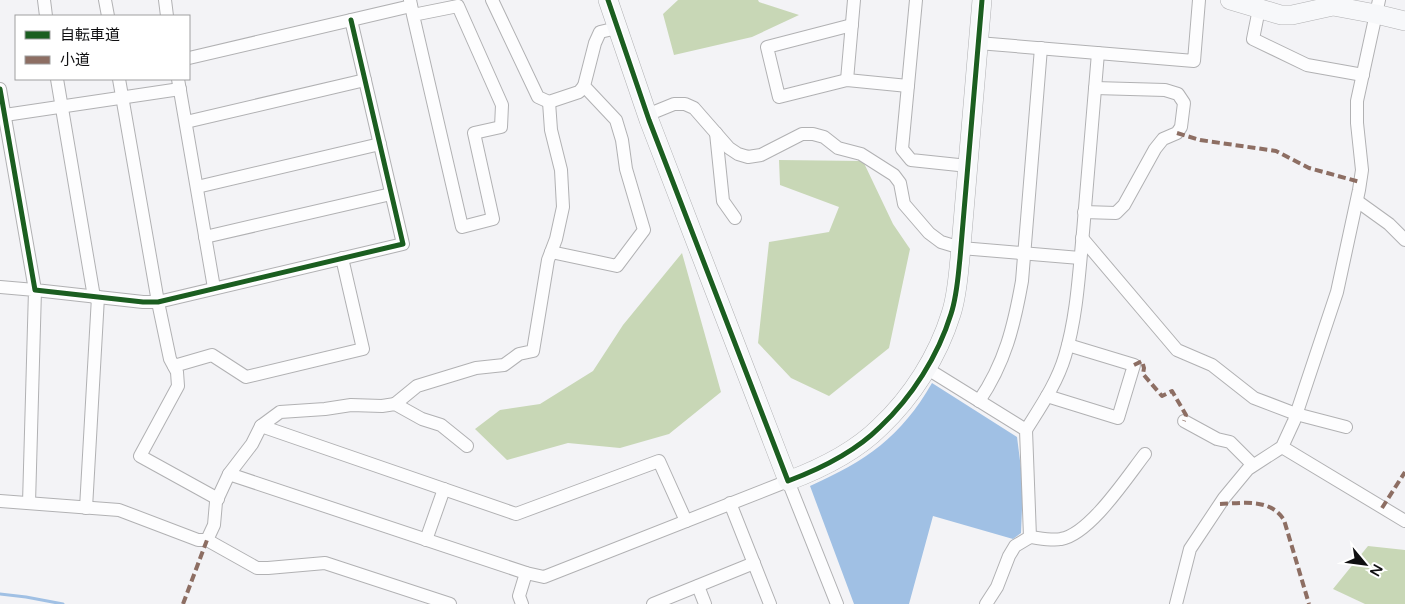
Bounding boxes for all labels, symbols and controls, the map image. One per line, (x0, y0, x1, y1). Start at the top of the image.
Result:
legend (15, 15, 190, 80)
text: 自転車道 (60, 26, 120, 44)
text: 小道 (60, 51, 90, 69)
north arrow (1340, 539, 1390, 589)
text: N (1366, 561, 1386, 579)

